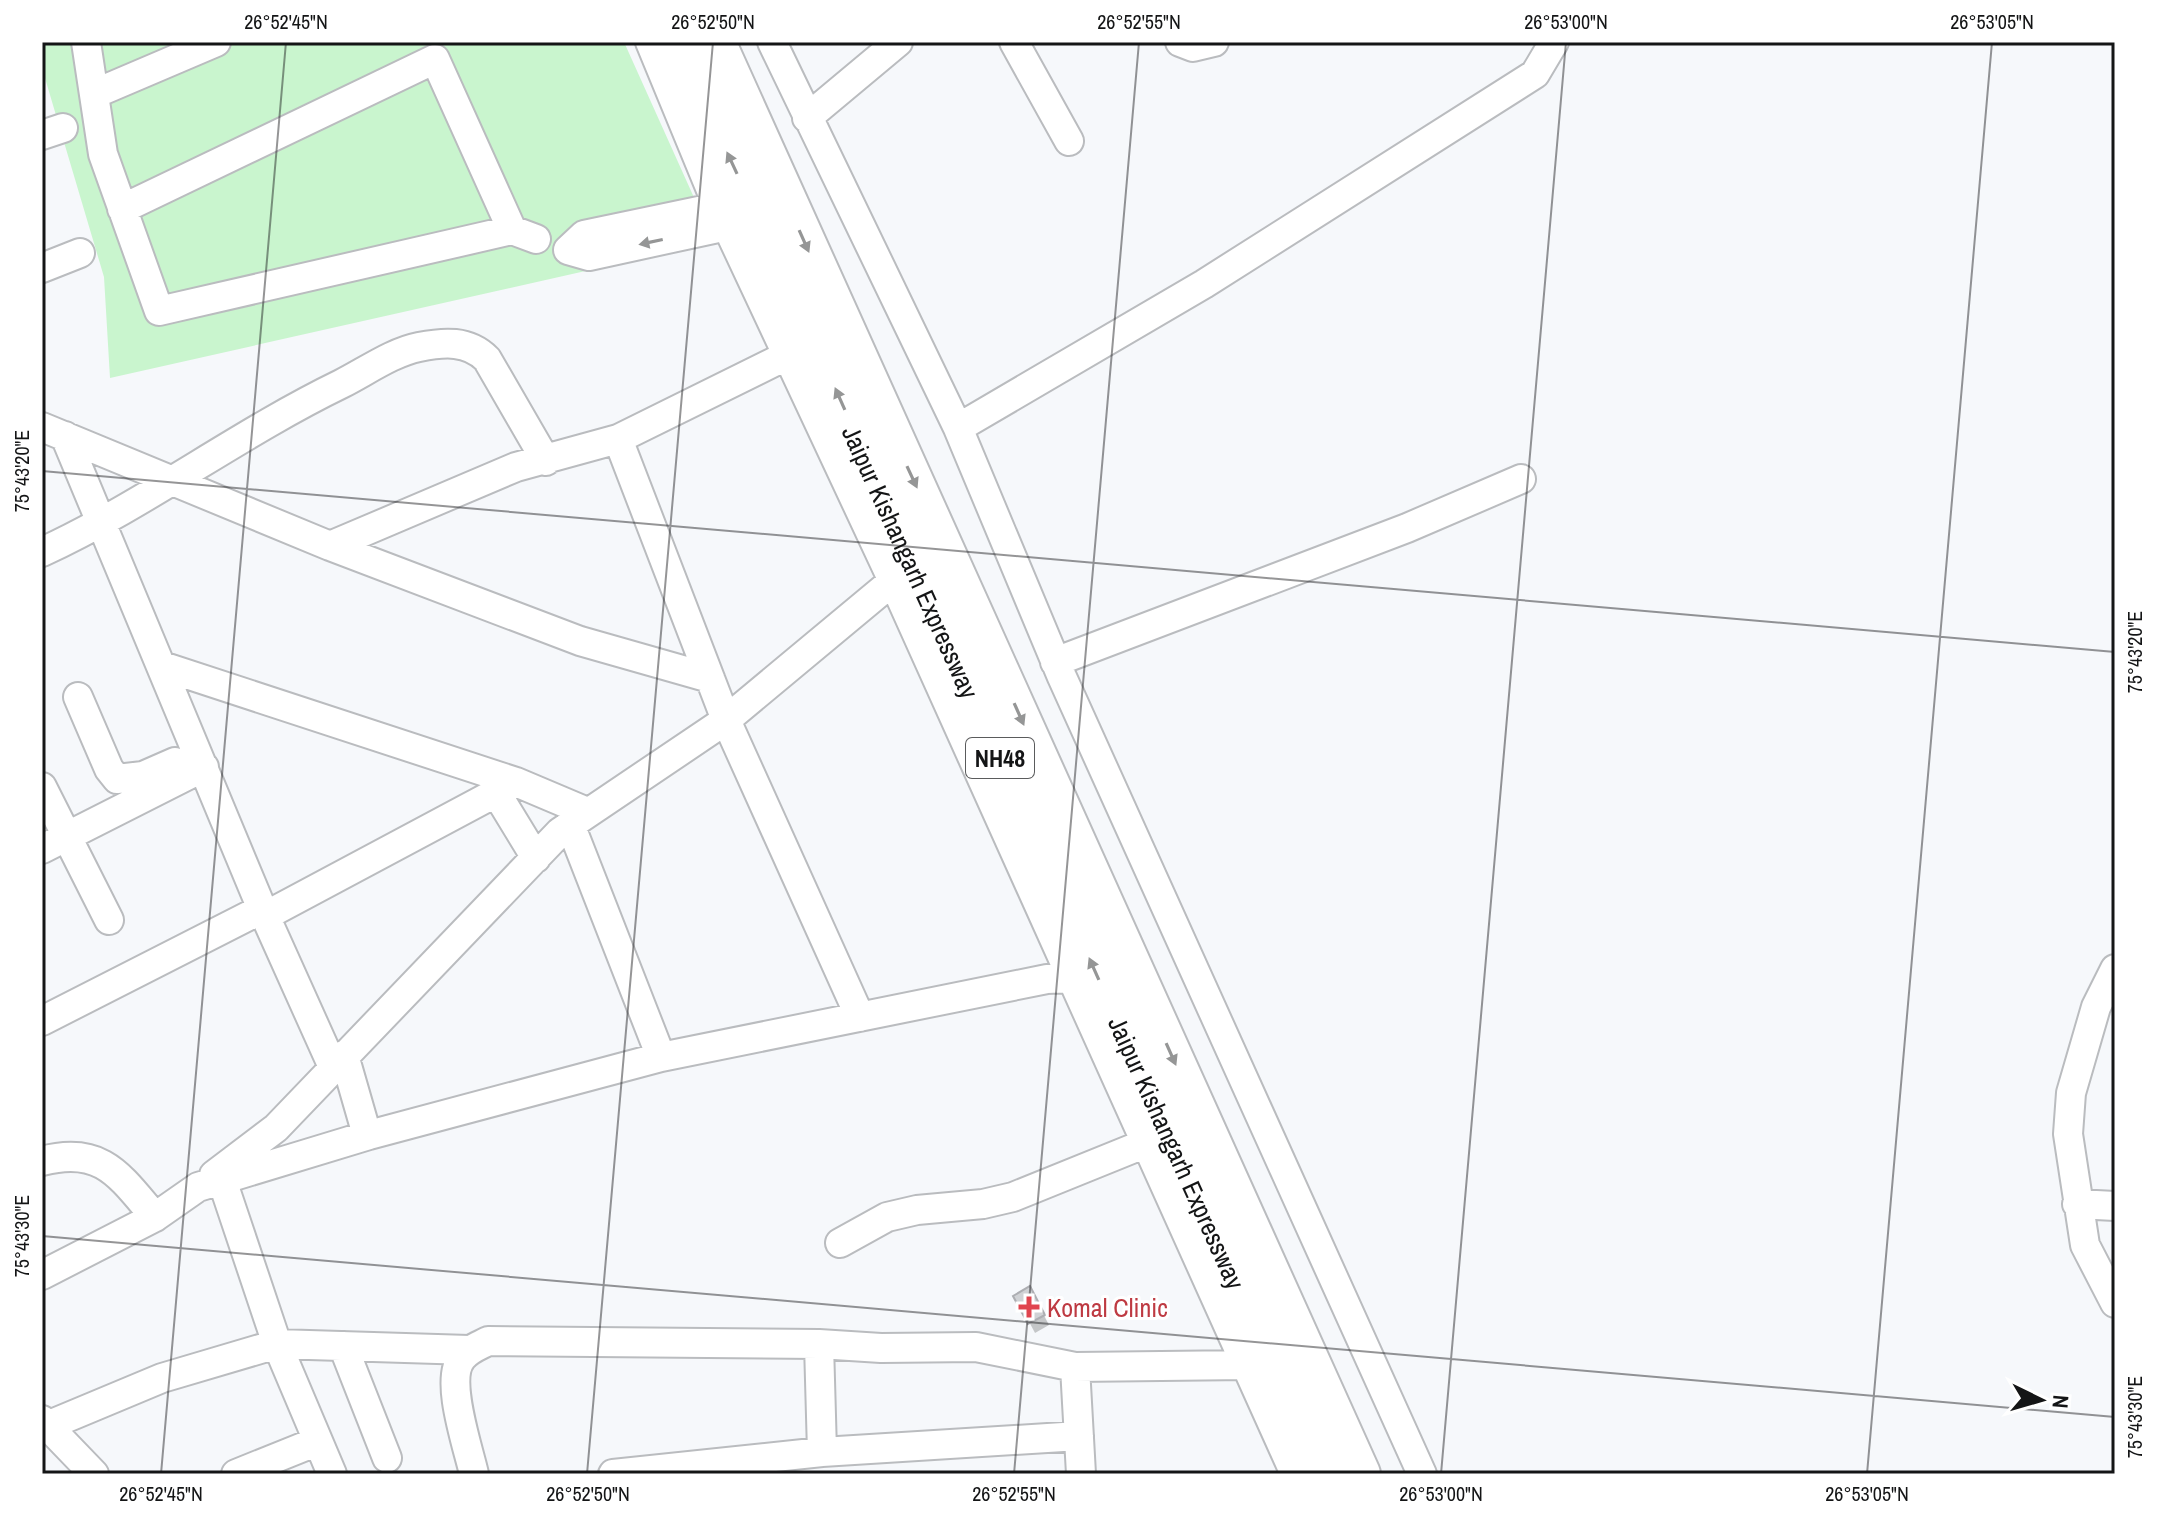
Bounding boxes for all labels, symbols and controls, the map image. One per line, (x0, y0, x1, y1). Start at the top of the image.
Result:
text: 26°52'45"N (244, 8, 328, 35)
text: 26°52'50"N (671, 8, 755, 35)
text: 26°52'55"N (1097, 8, 1181, 35)
text: 26°53'00"N (1524, 8, 1608, 35)
text: 26°53'05"N (1950, 8, 2034, 35)
one-way arrow (726, 151, 739, 174)
one-way arrow (797, 229, 811, 253)
one-way arrow (638, 236, 663, 249)
one-way arrow (833, 388, 847, 411)
street label: Jaipur Kishangarh Expressway (834, 420, 988, 704)
text: 75°43'20"E (8, 430, 35, 512)
one-way arrow (906, 466, 919, 489)
text: 75°43'20"E (2121, 611, 2148, 693)
one-way arrow (1012, 703, 1026, 726)
road number: NH48 (966, 738, 1034, 778)
one-way arrow (1088, 957, 1101, 981)
street label: Jaipur Kishangarh Expressway (1101, 1011, 1254, 1295)
one-way arrow (1164, 1042, 1178, 1066)
text: 75°43'30"E (8, 1195, 35, 1277)
place label: Komal Clinic (1047, 1290, 1168, 1325)
marker: Komal Clinic (1018, 1296, 1040, 1318)
north arrow (2001, 1360, 2081, 1440)
text: 75°43'30"E (2121, 1376, 2148, 1458)
text: N (2045, 1394, 2076, 1410)
text: 26°52'45"N (119, 1480, 203, 1507)
text: 26°52'50"N (546, 1480, 630, 1507)
text: 26°52'55"N (972, 1480, 1056, 1507)
text: 26°53'00"N (1399, 1480, 1483, 1507)
text: 26°53'05"N (1825, 1480, 1909, 1507)

